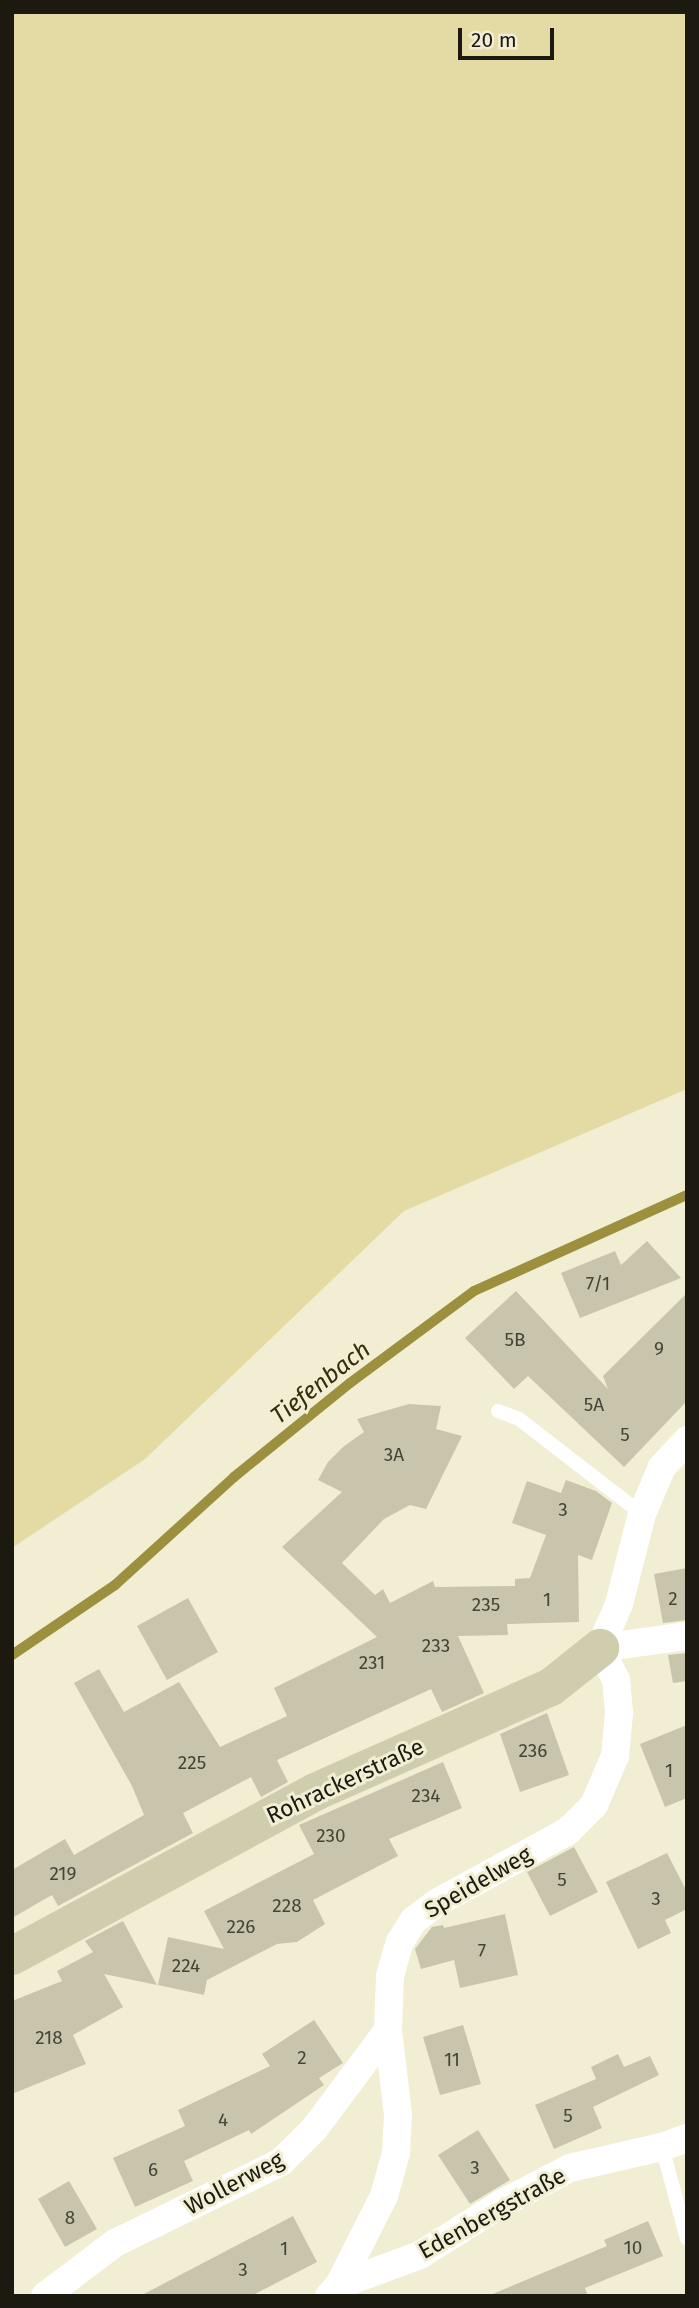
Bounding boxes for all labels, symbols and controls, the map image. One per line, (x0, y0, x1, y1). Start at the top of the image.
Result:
scale bar (461, 14, 557, 58)
text: 20 m (471, 27, 517, 53)
house number: 7/1 (586, 1273, 610, 1295)
house number: 5B (504, 1329, 526, 1351)
water label: Tiefenbach (266, 1335, 376, 1431)
house number: 9 (654, 1338, 664, 1360)
house number: 5A (584, 1394, 604, 1416)
house number: 5 (620, 1424, 630, 1446)
house number: 3A (384, 1444, 404, 1466)
house number: 3 (558, 1499, 568, 1521)
house number: 2 (668, 1588, 678, 1610)
house number: 1 (543, 1589, 551, 1611)
house number: 235 (472, 1594, 500, 1616)
house number: 233 (422, 1635, 450, 1657)
house number: 231 (359, 1652, 385, 1674)
street label: Rohrackerstraße (262, 1732, 428, 1830)
house number: 236 (519, 1740, 547, 1762)
house number: 225 (178, 1752, 206, 1774)
house number: 1 (665, 1760, 673, 1782)
house number: 234 (412, 1785, 440, 1807)
house number: 230 (316, 1825, 346, 1847)
street label: Speidelweg (419, 1840, 537, 1924)
house number: 219 (49, 1863, 77, 1885)
house number: 5 (557, 1869, 567, 1891)
house number: 3 (651, 1888, 661, 1910)
house number: 228 (272, 1895, 302, 1917)
house number: 226 (227, 1916, 255, 1938)
house number: 7 (478, 1940, 486, 1962)
house number: 224 (172, 1955, 200, 1977)
house number: 218 (35, 2027, 63, 2049)
house number: 2 (297, 2047, 307, 2069)
house number: 11 (444, 2049, 460, 2071)
house number: 5 (563, 2105, 573, 2127)
house number: 4 (218, 2109, 228, 2131)
street label: Wollerweg (180, 2145, 288, 2221)
house number: 3 (470, 2157, 480, 2179)
house number: 6 (148, 2159, 158, 2181)
street label: Edenbergstraße (414, 2161, 570, 2265)
house number: 8 (65, 2207, 75, 2229)
house number: 10 (624, 2237, 642, 2259)
house number: 1 (280, 2238, 288, 2260)
house number: 3 (238, 2259, 248, 2281)

